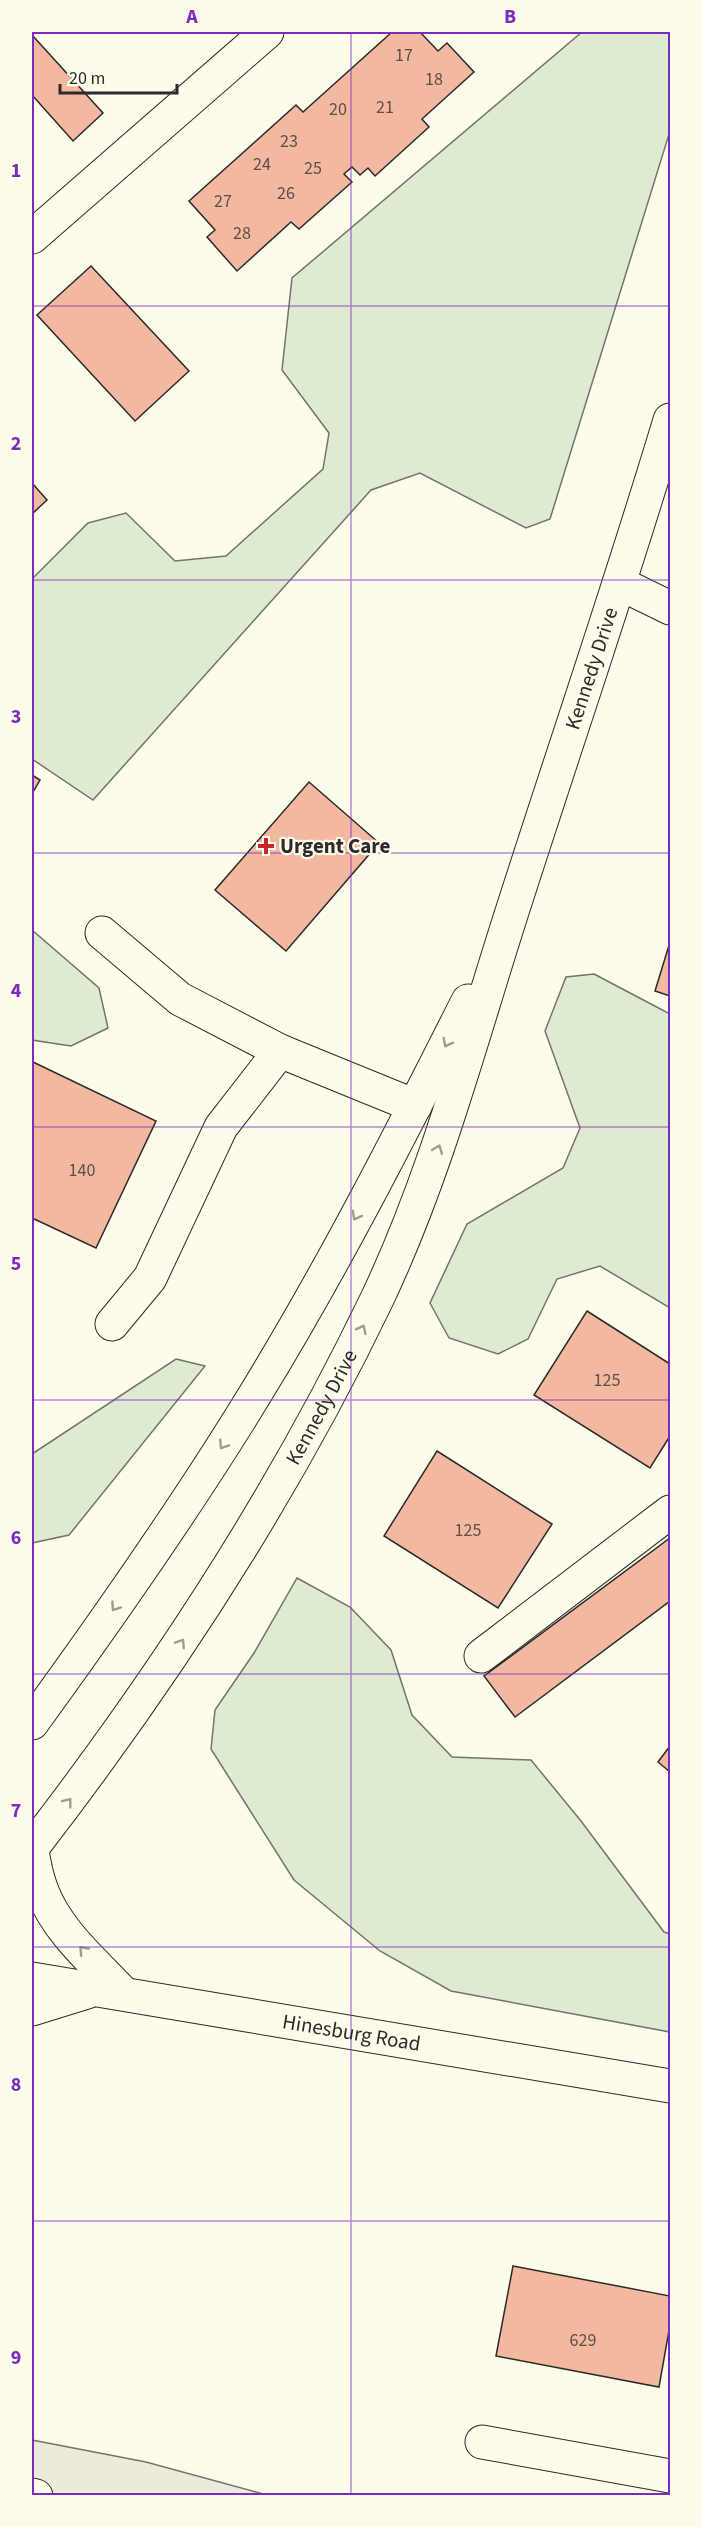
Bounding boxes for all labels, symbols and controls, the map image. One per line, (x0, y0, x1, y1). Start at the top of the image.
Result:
text: A (185, 3, 198, 31)
text: B (504, 3, 516, 31)
house number: 17 (395, 43, 413, 68)
scale bar (60, 57, 177, 95)
text: 20 m (69, 66, 105, 91)
house number: 18 (425, 67, 443, 92)
house number: 21 (376, 95, 394, 120)
house number: 20 (329, 97, 347, 122)
house number: 23 (280, 129, 298, 154)
house number: 24 (253, 152, 271, 177)
house number: 25 (304, 156, 322, 181)
text: 1 (11, 157, 21, 185)
house number: 26 (277, 181, 295, 206)
house number: 27 (214, 189, 232, 214)
house number: 28 (233, 221, 251, 246)
text: 2 (11, 430, 21, 458)
street label: Kennedy Drive (557, 603, 625, 734)
text: 3 (11, 703, 21, 731)
place label: Urgent Care (280, 831, 391, 861)
marker: Urgent Care (257, 837, 275, 855)
text: 4 (11, 977, 22, 1005)
one-way arrow (442, 1037, 454, 1048)
one-way arrow (431, 1145, 443, 1156)
house number: 140 (69, 1158, 95, 1183)
one-way arrow (352, 1210, 363, 1220)
text: 5 (11, 1250, 21, 1278)
one-way arrow (354, 1324, 366, 1335)
street label: Kennedy Drive (278, 1344, 365, 1470)
house number: 125 (594, 1368, 620, 1393)
one-way arrow (218, 1439, 230, 1449)
house number: 125 (455, 1518, 481, 1543)
text: 6 (11, 1524, 21, 1552)
one-way arrow (111, 1600, 122, 1611)
one-way arrow (174, 1639, 186, 1649)
text: 7 (11, 1797, 21, 1825)
one-way arrow (60, 1797, 71, 1808)
one-way arrow (79, 1946, 90, 1957)
street label: Hinesburg Road (280, 2006, 423, 2059)
text: 8 (11, 2071, 21, 2099)
house number: 629 (570, 2328, 596, 2353)
text: 9 (11, 2344, 21, 2372)

